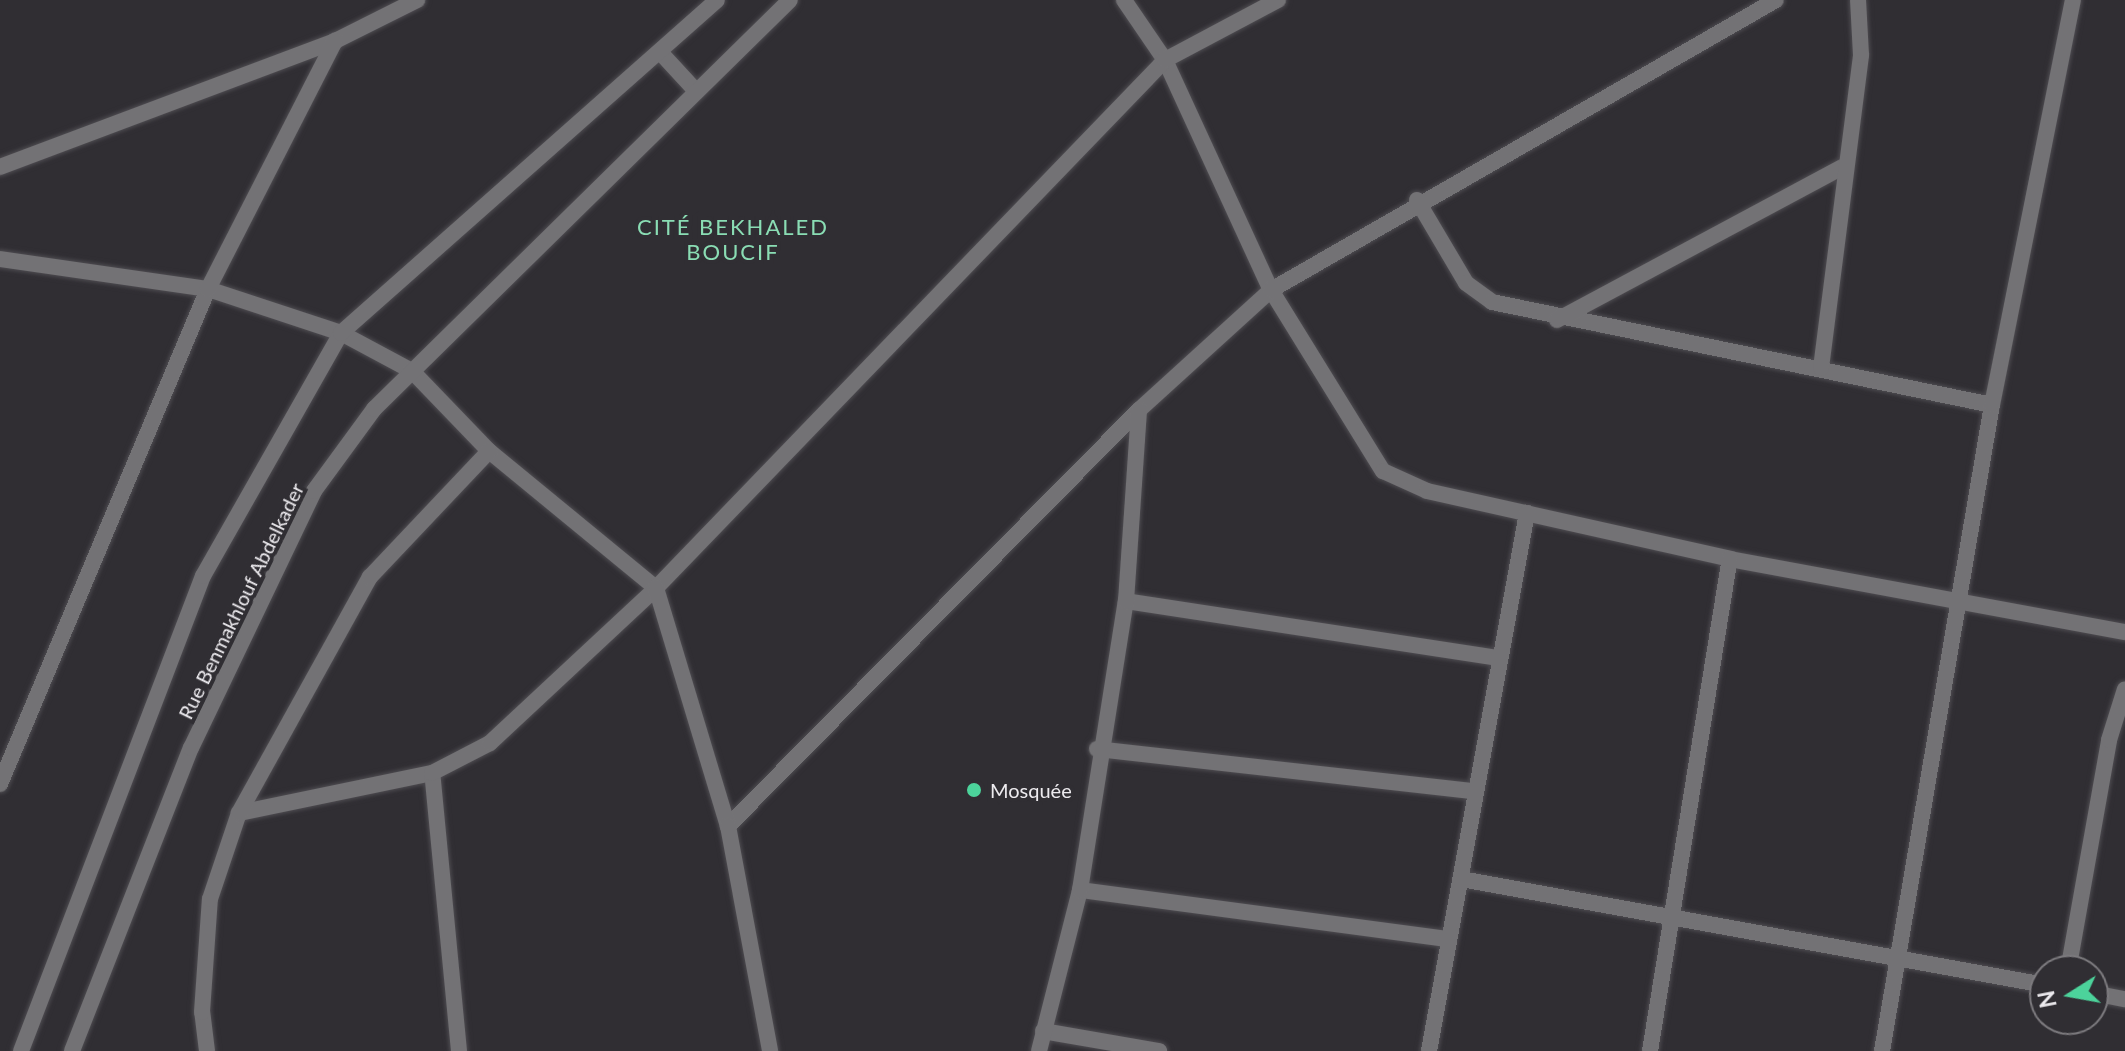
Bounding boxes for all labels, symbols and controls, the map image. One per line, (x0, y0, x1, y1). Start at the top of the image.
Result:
district label: CITÉ BEKHALED BOUCIF (637, 213, 829, 264)
street label: Rue Benmakhlouf Abdelkader (173, 479, 309, 723)
place label: Mosquée (990, 778, 1072, 802)
marker: Mosquée (965, 781, 983, 799)
north arrow (2029, 955, 2109, 1035)
text: N (2032, 988, 2062, 1010)

